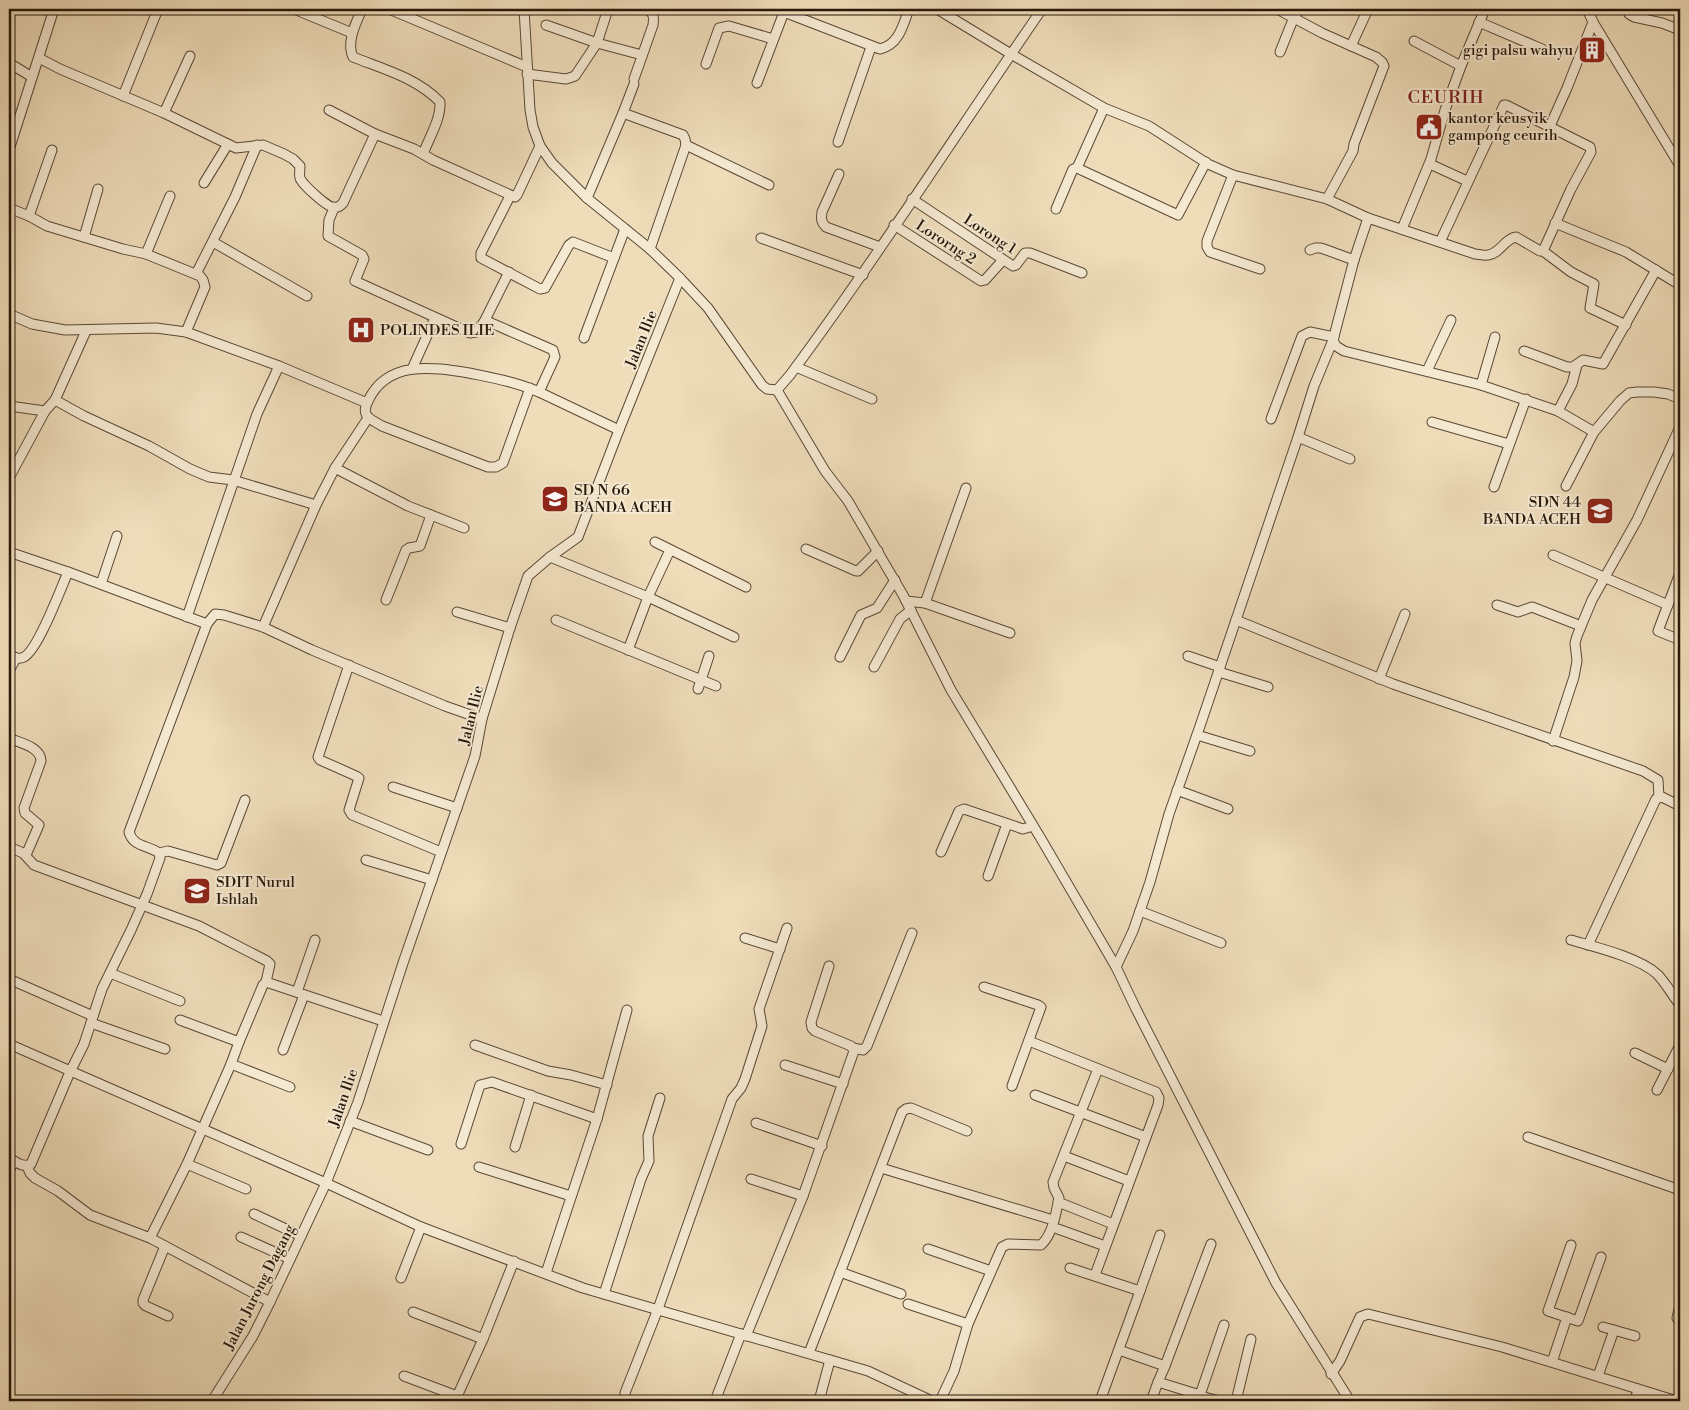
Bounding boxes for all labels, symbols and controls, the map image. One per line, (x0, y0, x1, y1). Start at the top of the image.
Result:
building icon: gigi palsu wahyu (1577, 35, 1607, 65)
place label: gigi palsu wahyu (1463, 41, 1573, 60)
district label: CEURIH (1407, 86, 1485, 109)
place label: kantor keusyik gampong ceurih (1448, 109, 1558, 145)
public building icon: kantor keusyik gampong ceurih (1414, 112, 1444, 142)
street label: Lorong 1 (960, 210, 1020, 259)
street label: Lororng 2 (912, 216, 979, 269)
street label: Jalan Ilie (621, 308, 662, 372)
hospital icon: POLINDES ILIE (346, 315, 376, 345)
place label: POLINDES ILIE (380, 321, 494, 340)
place label: SD N 66 BANDA ACEH (573, 481, 672, 517)
school or university icon: SD N 66 BANDA ACEH (540, 484, 570, 514)
place label: SDN 44 BANDA ACEH (1482, 493, 1581, 529)
school or university icon: SDN 44 BANDA ACEH (1585, 496, 1615, 526)
street label: Jalan Ilie (455, 683, 488, 748)
place label: SDIT Nurul Ishlah (216, 873, 296, 909)
school or university icon: SDIT Nurul Ishlah (182, 876, 212, 906)
street label: Jalan Ilie (324, 1066, 362, 1131)
street label: Jalan Jurong Dagang (219, 1221, 300, 1354)

